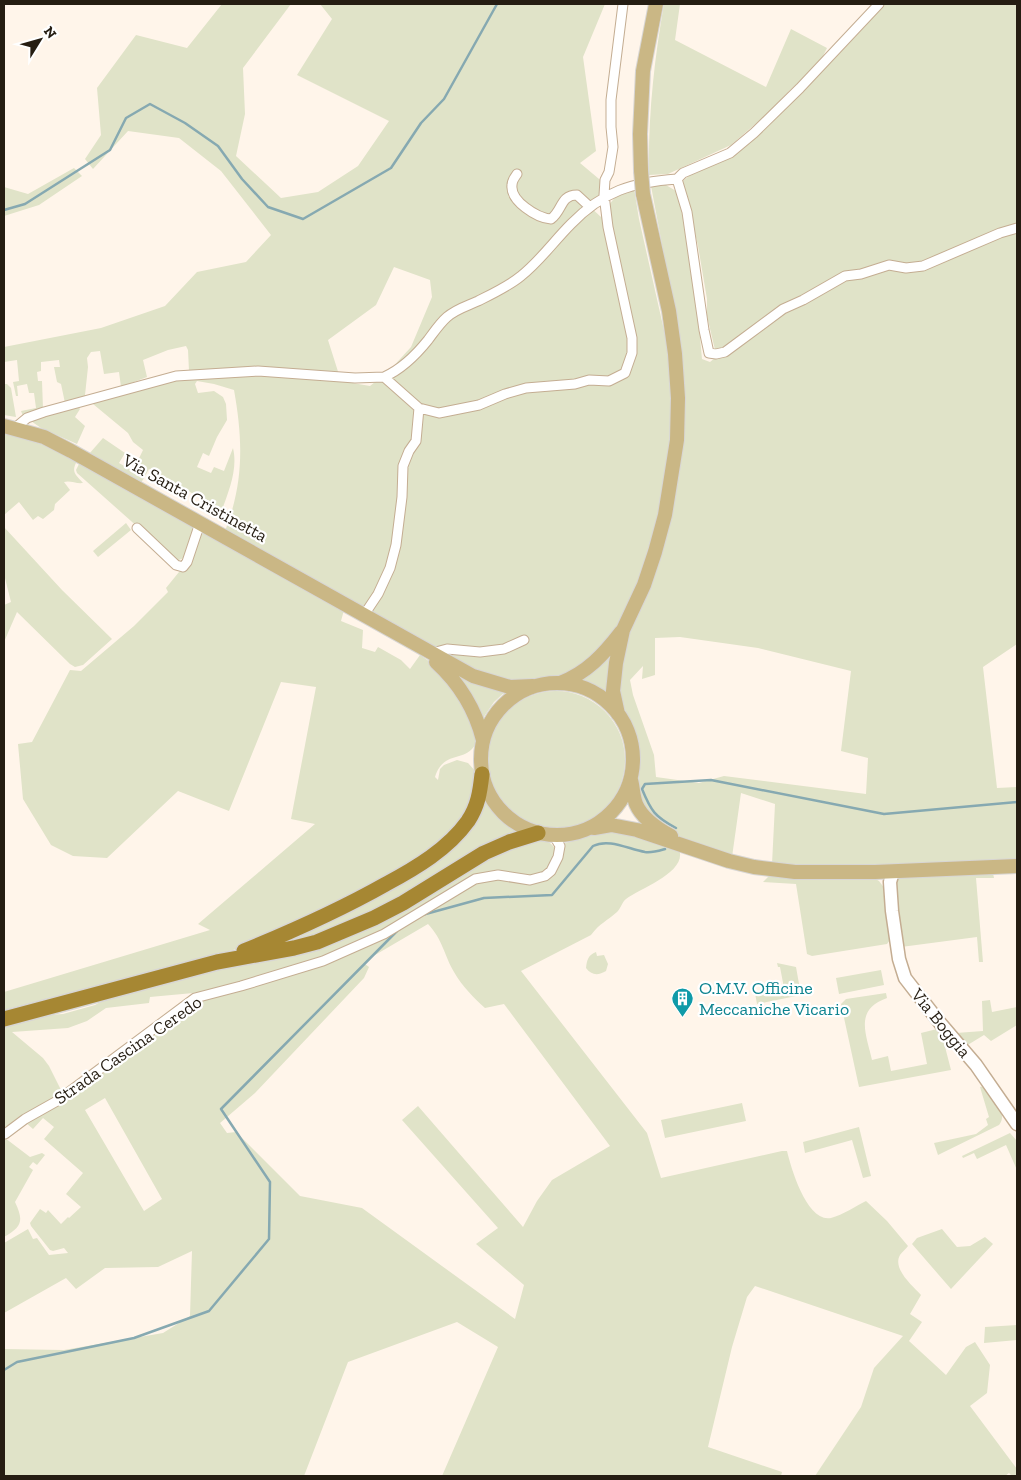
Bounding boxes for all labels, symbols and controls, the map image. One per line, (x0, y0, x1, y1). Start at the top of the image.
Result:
north arrow (15, 15, 65, 65)
text: N (40, 23, 60, 42)
street label: Via Santa Cristinetta (118, 449, 271, 547)
place label: O.M.V. Officine Meccaniche Vicario (699, 977, 849, 1020)
street label: Via Boggia (906, 983, 976, 1062)
building icon: O.M.V. Officine Meccaniche Vicario (671, 986, 695, 1017)
street label: Strada Cascina Ceredo (50, 991, 206, 1109)

